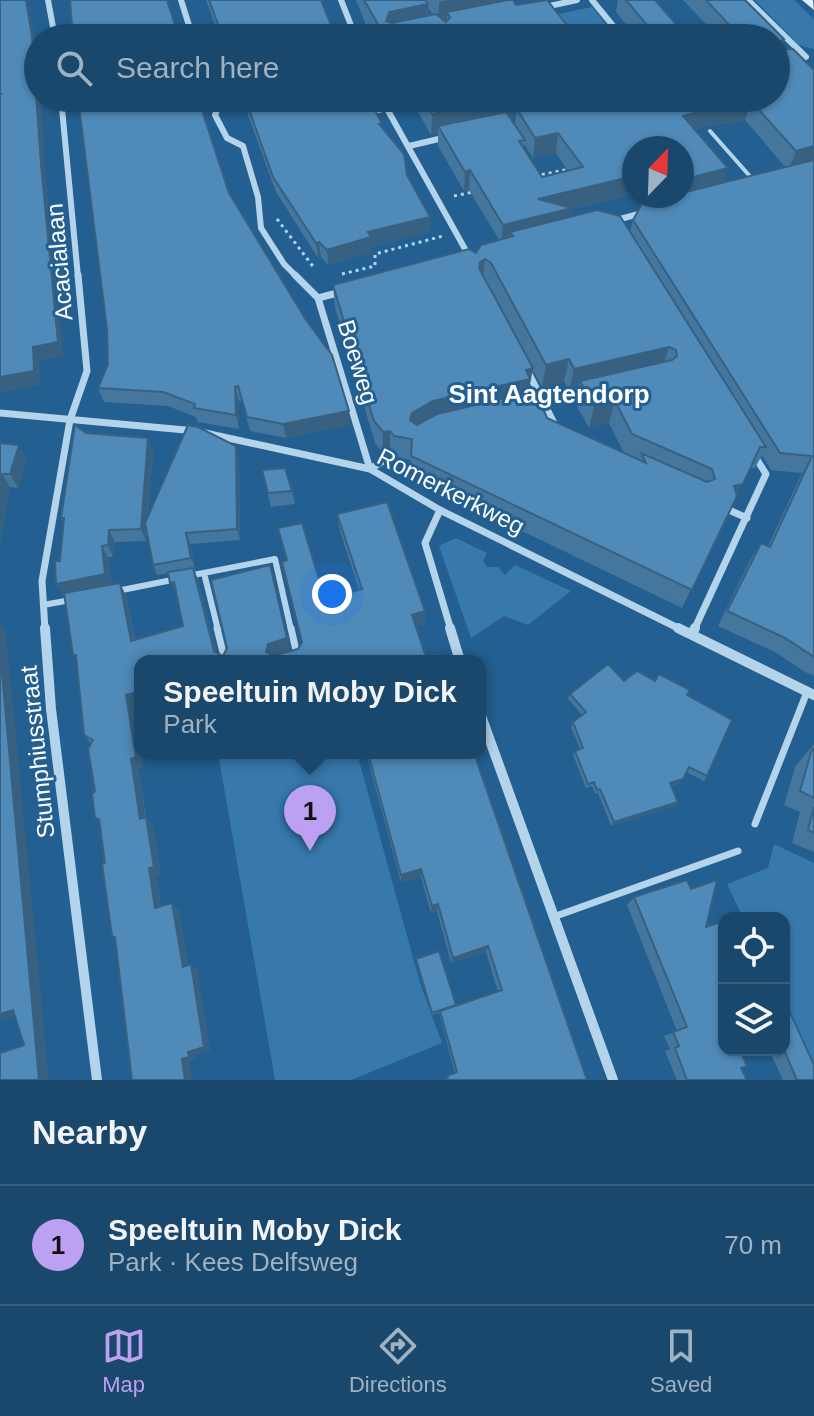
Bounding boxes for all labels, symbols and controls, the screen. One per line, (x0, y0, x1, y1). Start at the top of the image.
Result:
search box (24, 24, 790, 112)
icon: search (52, 46, 96, 90)
text: Search here (116, 51, 279, 84)
north arrow (622, 136, 694, 208)
street label: Acacialaan (40, 202, 78, 322)
street label: Boeweg (332, 317, 384, 407)
district label: Sint Aagtendorp (448, 379, 650, 409)
street label: Romerkerkweg (373, 442, 529, 540)
your location (312, 574, 352, 614)
popup (134, 655, 486, 759)
street label: Stumphiusstraat (14, 664, 59, 840)
text: Speeltuin Moby Dick (163, 675, 457, 708)
text: Park (163, 709, 217, 739)
pin: 1 (284, 785, 336, 851)
map controls (718, 912, 790, 1056)
button: locate (718, 912, 790, 984)
button: layers (718, 984, 790, 1056)
text: Nearby (32, 1113, 147, 1151)
text: Speeltuin Moby Dick (108, 1213, 401, 1246)
text: 1 (51, 1230, 65, 1260)
text: 70 m (724, 1230, 782, 1260)
text: Park · Kees Delfsweg (108, 1247, 358, 1277)
tab: Map (102, 1324, 146, 1398)
tab: Directions (349, 1324, 447, 1398)
tab: Saved (650, 1324, 712, 1398)

